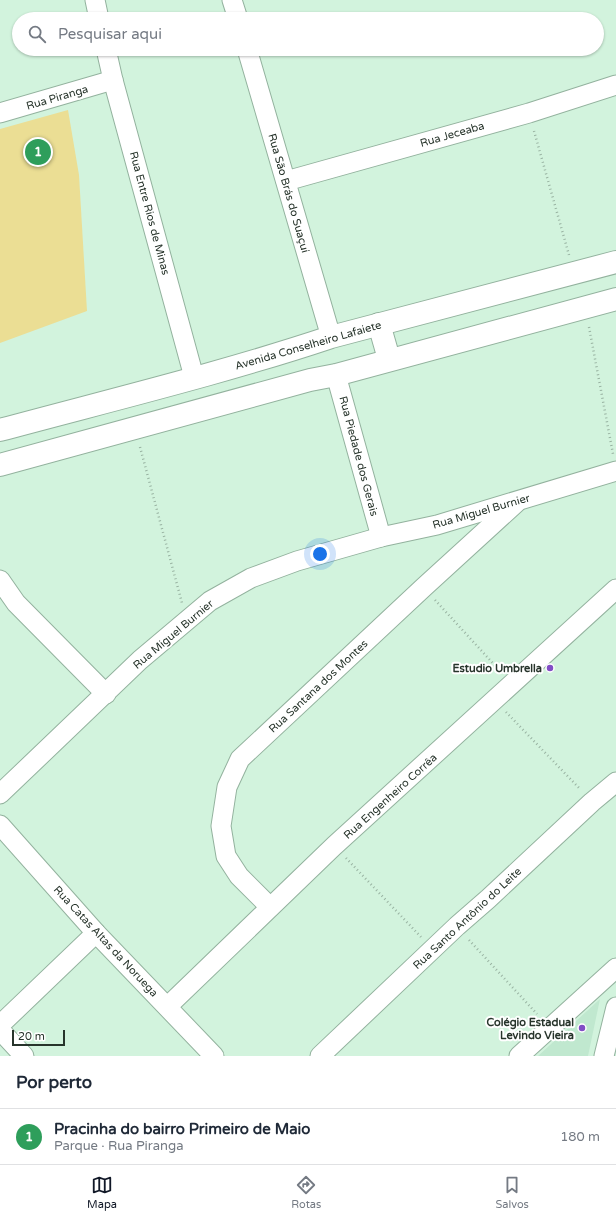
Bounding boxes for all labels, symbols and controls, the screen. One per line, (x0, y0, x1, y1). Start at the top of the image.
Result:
search box (12, 12, 604, 56)
icon: search (26, 23, 48, 45)
text: Pesquisar aqui (58, 25, 162, 43)
street label: Rua Piranga (25, 82, 90, 113)
street label: Rua Jeceaba (418, 119, 486, 150)
street label: Rua São Brás do Suaçuí (265, 132, 312, 255)
pin: 1 (25, 137, 51, 167)
street label: Rua Entre Rios de Minas (127, 150, 172, 276)
street label: Avenida Conselheiro Lafaiete (234, 318, 383, 373)
street label: Rua Piedade dos Gerais (336, 395, 381, 518)
street label: Rua Miguel Burnier (431, 491, 532, 532)
your location (310, 544, 330, 564)
street label: Rua Miguel Burnier (131, 597, 217, 672)
street label: Rua Santana dos Montes (266, 637, 370, 736)
place label: Estudio Umbrella (453, 662, 542, 675)
marker: Estudio Umbrella (545, 663, 555, 673)
street label: Rua Engenheiro Corrêa (341, 751, 440, 842)
street label: Rua Santo Antônio do Leite (410, 865, 524, 972)
street label: Rua Catas Altas da Noruega (51, 883, 160, 999)
place label: Colégio Estadual Levindo Vieira (487, 1016, 574, 1042)
marker: Colégio Estadual Levindo Vieira (577, 1023, 587, 1033)
scale bar (12, 1028, 65, 1047)
text: 20 m (18, 1030, 45, 1043)
text: Por perto (16, 1072, 92, 1093)
text: Pracinha do bairro Primeiro de Maio (54, 1120, 310, 1138)
text: 1 (25, 1129, 33, 1145)
text: 180 m (560, 1129, 600, 1145)
text: Parque · Rua Piranga (54, 1138, 184, 1154)
tab: Mapa (87, 1174, 117, 1211)
tab: Rotas (291, 1174, 321, 1211)
tab: Salvos (495, 1174, 529, 1211)

